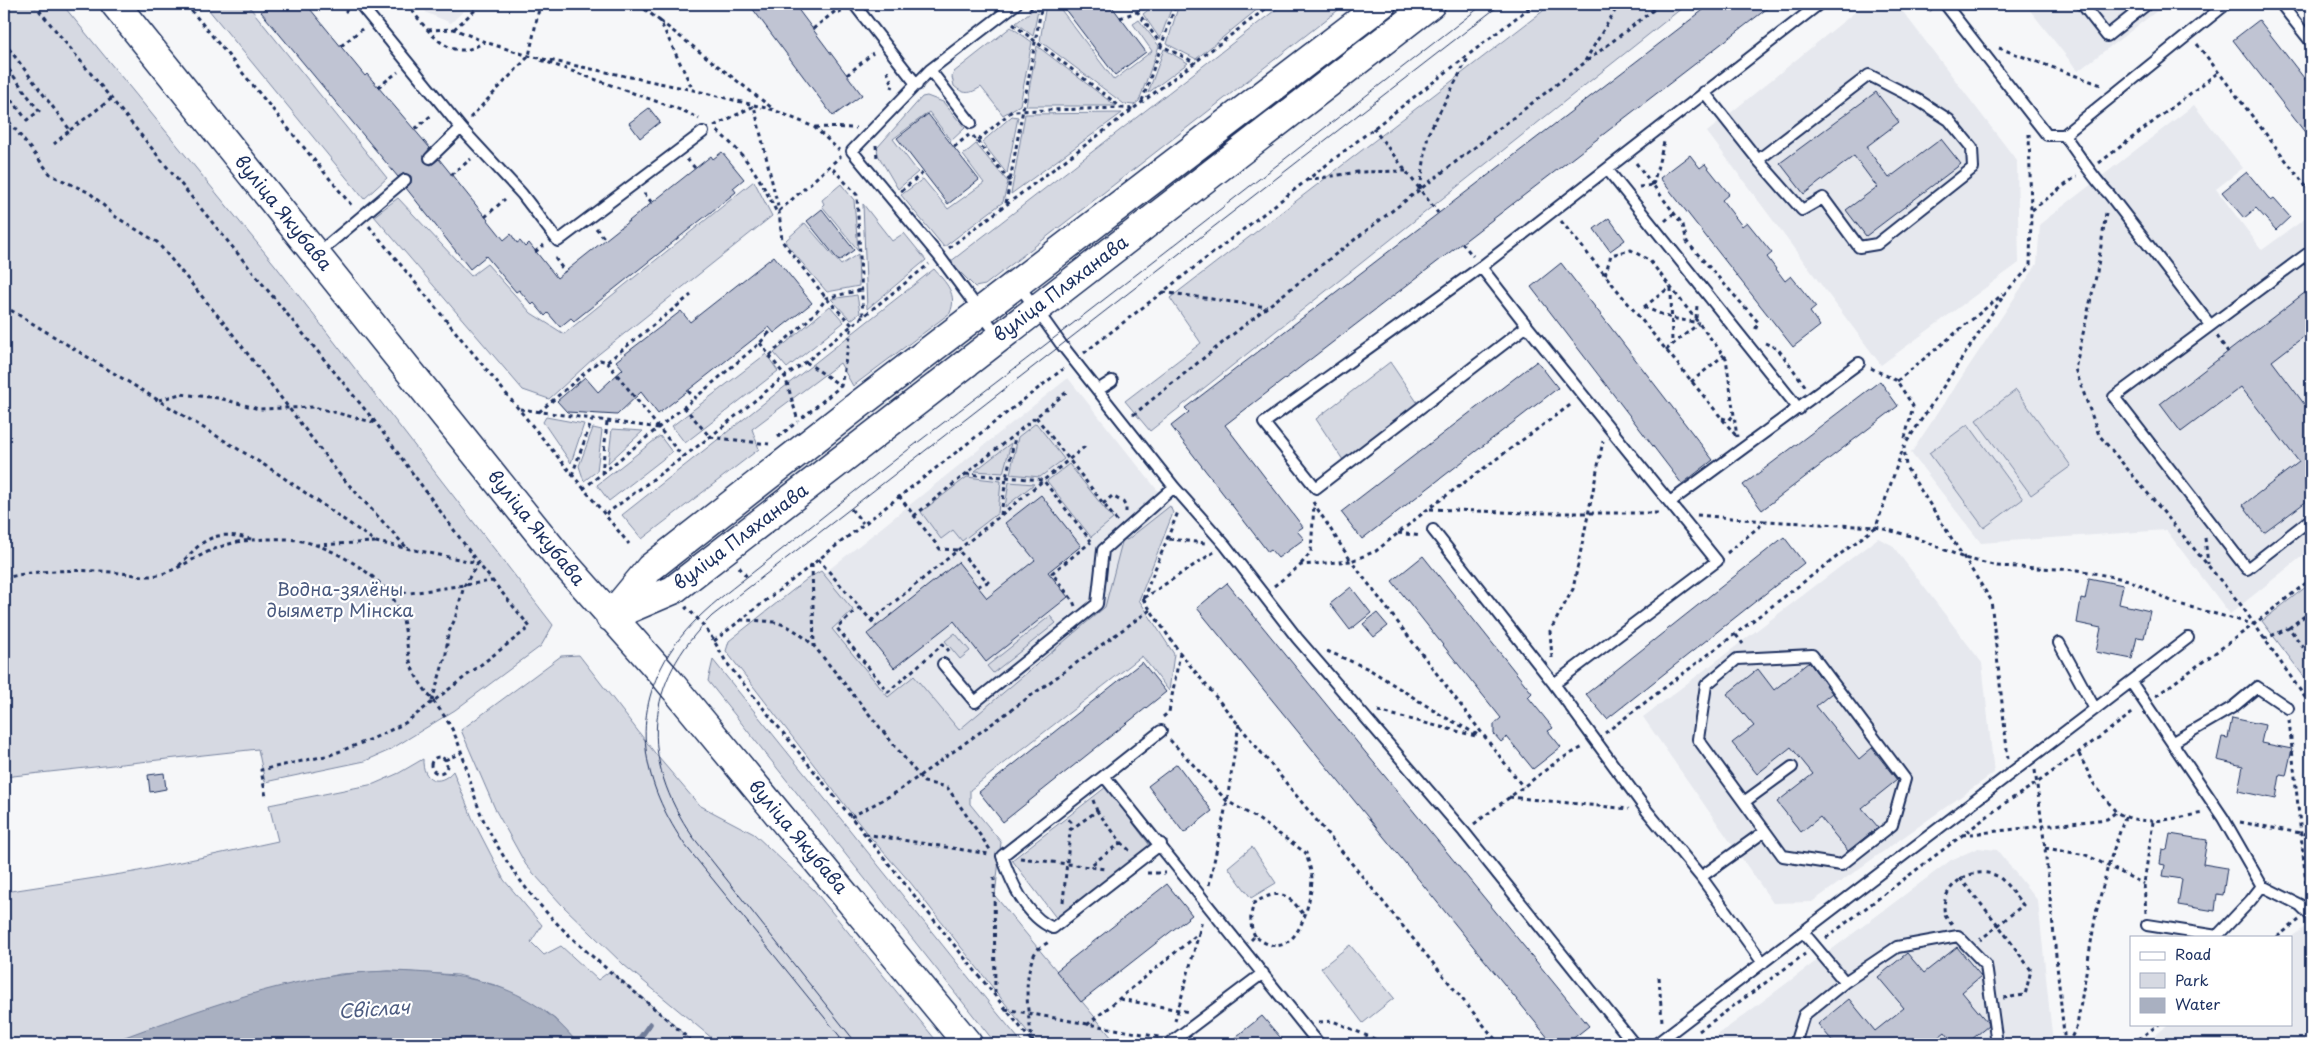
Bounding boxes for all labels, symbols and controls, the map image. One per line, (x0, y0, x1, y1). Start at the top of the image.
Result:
street label: вуліца Якубава (229, 148, 340, 276)
street label: вуліца Пляханава (987, 228, 1134, 348)
street label: вуліца Якубава (482, 463, 593, 591)
street label: вуліца Пляханава (667, 476, 814, 596)
park label: Водна-зялёны дыяметр Мінска (267, 575, 414, 623)
street label: вуліца Якубава (743, 773, 856, 900)
legend (2130, 936, 2292, 1026)
text: Road (2175, 942, 2211, 965)
text: Park (2175, 968, 2209, 991)
water label: Свіслач (337, 991, 412, 1024)
text: Water (2175, 992, 2220, 1015)

